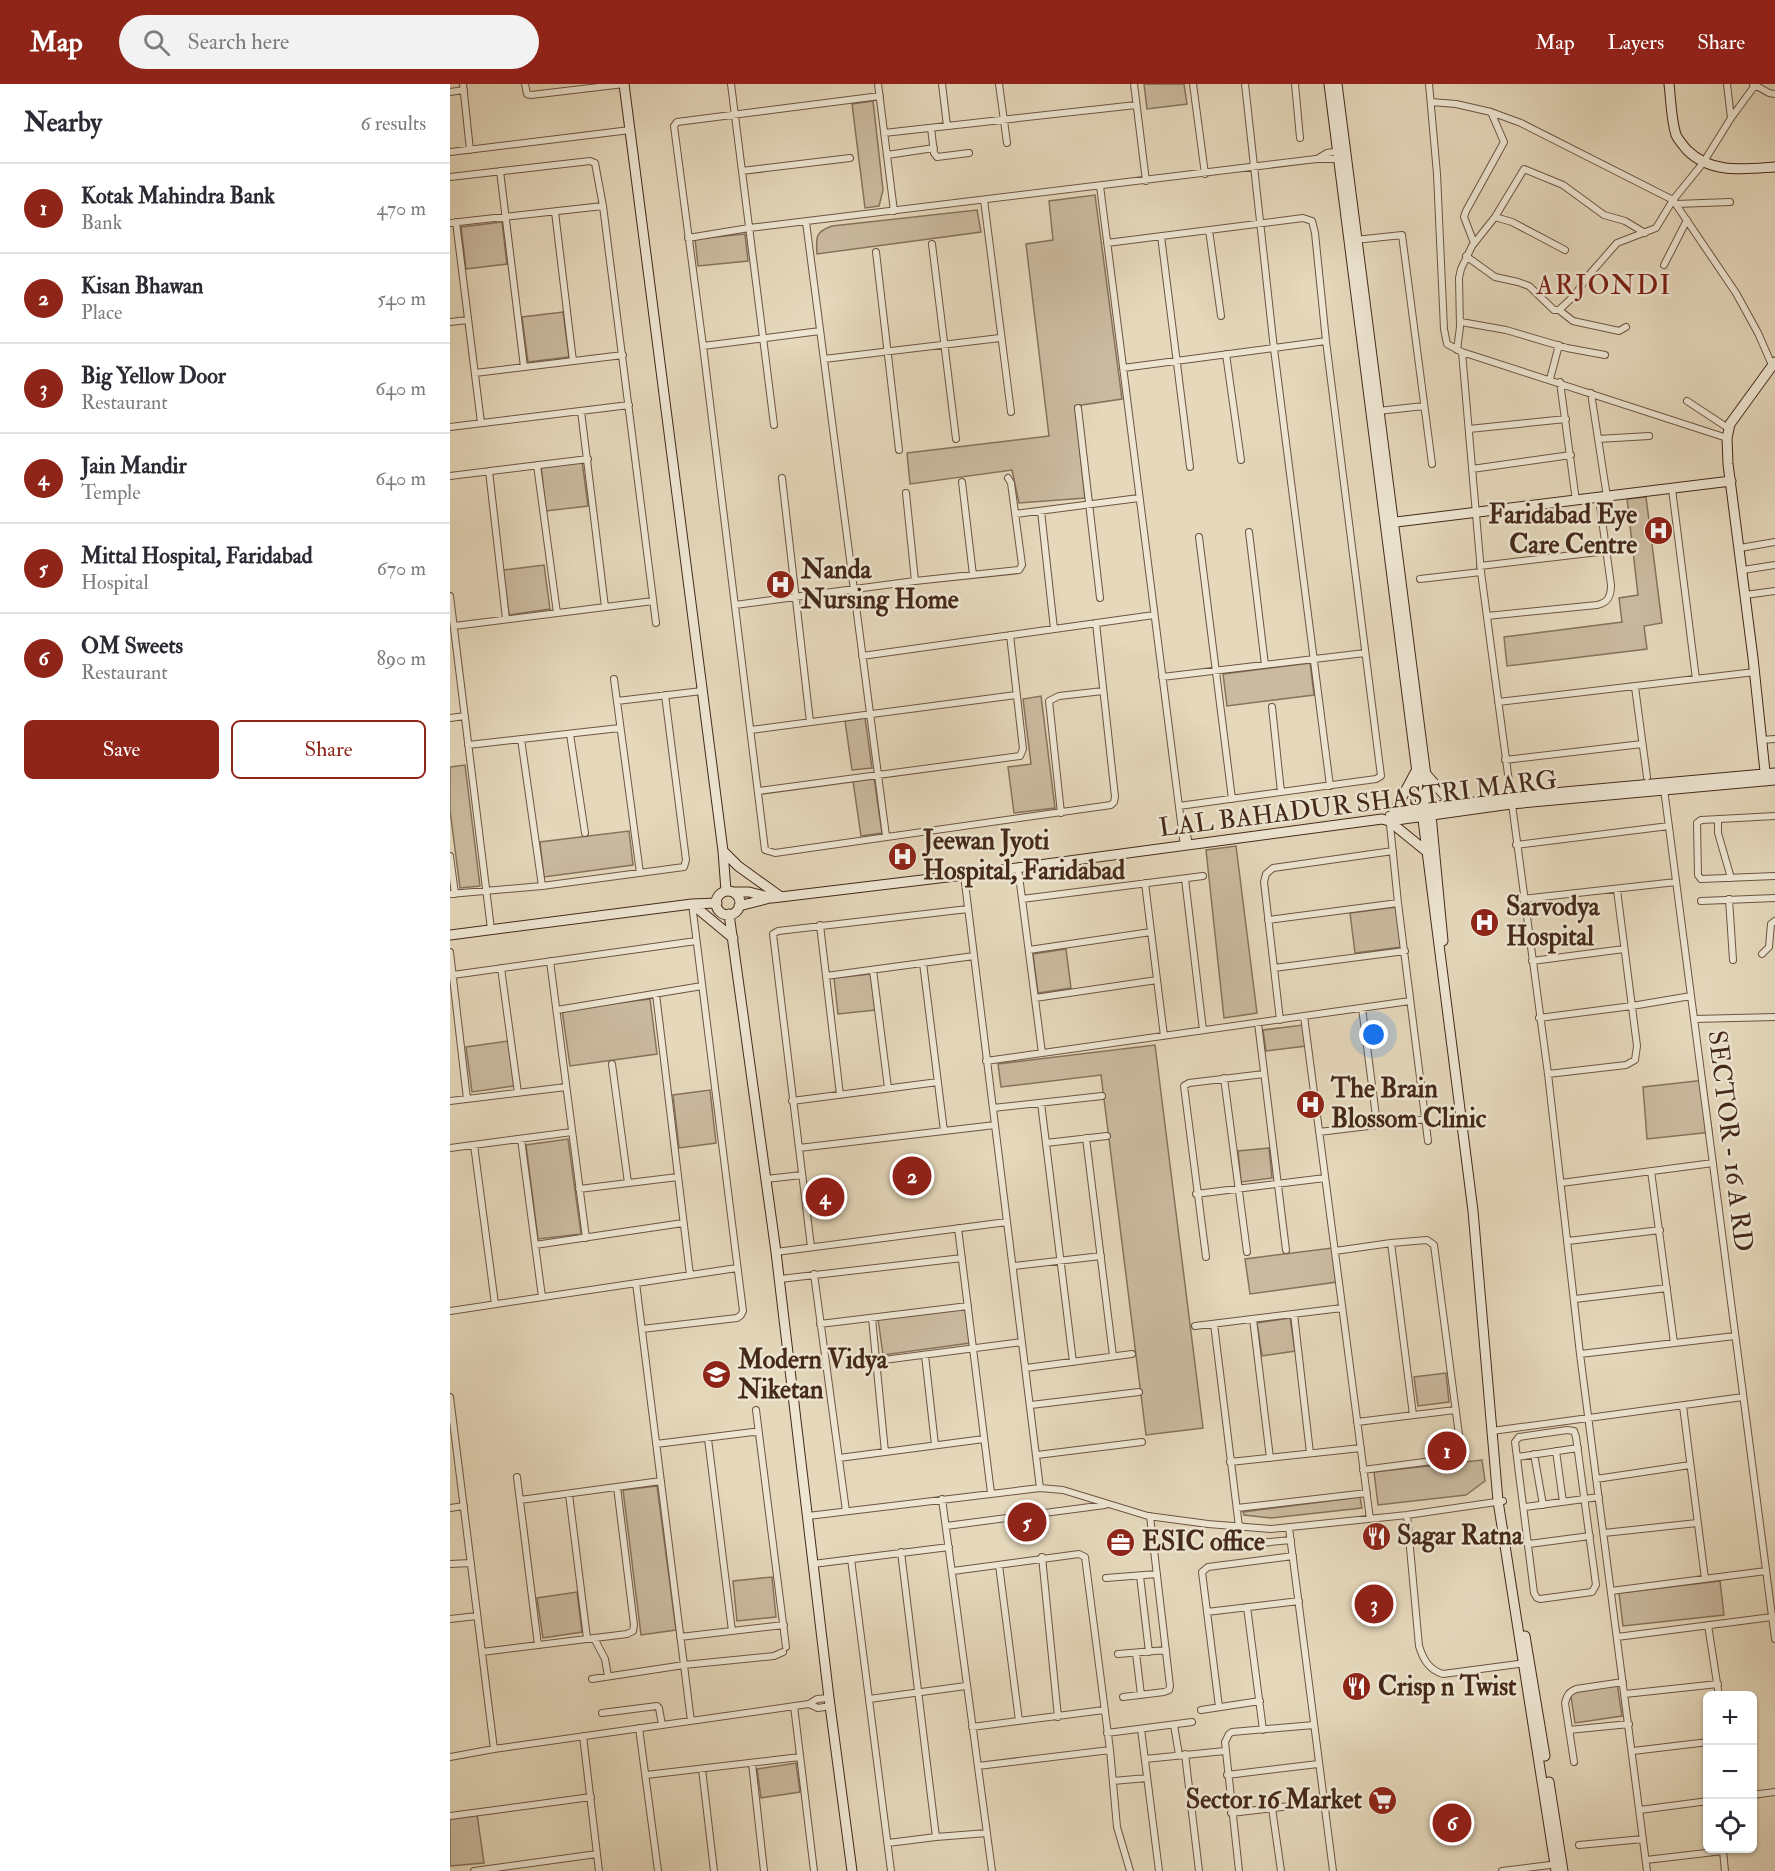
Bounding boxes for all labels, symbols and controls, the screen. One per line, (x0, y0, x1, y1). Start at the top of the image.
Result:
search box (119, 15, 539, 69)
text: Map (30, 25, 83, 60)
icon: search (140, 26, 173, 59)
text: Search here (188, 28, 289, 56)
text: Map (1535, 29, 1575, 56)
text: Layers (1608, 29, 1664, 56)
text: Share (1697, 29, 1745, 56)
text: Nearby (24, 107, 102, 139)
text: 6 results (360, 111, 426, 136)
text: Kotak Mahindra Bank (81, 182, 275, 210)
text: 1 (40, 196, 47, 221)
text: 470 m (377, 196, 426, 221)
text: Bank (81, 210, 122, 235)
district label: ARJONDI (1535, 269, 1672, 302)
text: Kisan Bhawan (81, 272, 203, 300)
text: 2 (38, 286, 49, 311)
text: 540 m (377, 286, 426, 311)
text: Place (81, 300, 122, 325)
text: Big Yellow Door (81, 362, 226, 390)
text: 3 (40, 376, 47, 401)
text: 640 m (375, 376, 426, 401)
text: Restaurant (81, 390, 168, 415)
text: Jain Mandir (81, 452, 187, 480)
text: 4 (38, 466, 49, 491)
text: 640 m (375, 466, 426, 491)
text: Temple (81, 480, 141, 505)
place label: Faridabad Eye Care Centre (1489, 499, 1637, 561)
hospital icon: Faridabad Eye Care Centre (1642, 514, 1674, 546)
text: Mittal Hospital, Faridabad (81, 542, 313, 570)
place label: Nanda Nursing Home (800, 554, 959, 617)
text: 5 (39, 556, 48, 581)
text: 670 m (377, 556, 426, 581)
hospital icon: Nanda Nursing Home (764, 569, 796, 601)
text: Hospital (81, 570, 149, 595)
text: OM Sweets (81, 632, 183, 660)
text: 6 (38, 646, 49, 671)
text: 890 m (376, 646, 426, 671)
text: Restaurant (81, 660, 168, 685)
button: Save (24, 720, 219, 779)
button: Share (231, 720, 426, 779)
street label: LAL BAHADUR SHASTRI MARG (1157, 764, 1559, 844)
place label: Jeewan Jyoti Hospital, Faridabad (921, 825, 1125, 888)
hospital icon: Jeewan Jyoti Hospital, Faridabad (886, 840, 918, 872)
place label: Sarvodya Hospital (1506, 891, 1601, 954)
hospital icon: Sarvodya Hospital (1469, 906, 1501, 938)
your location (1359, 1020, 1388, 1049)
street label: SECTOR - 16 A RD (1701, 1029, 1759, 1253)
place label: The Brain Blossom Clinic (1330, 1073, 1487, 1135)
hospital icon: The Brain Blossom Clinic (1294, 1088, 1326, 1120)
pin: 2 (892, 1154, 932, 1198)
pin: 4 (806, 1174, 844, 1220)
place label: Modern Vidya Niketan (737, 1344, 889, 1406)
school or university icon: Modern Vidya Niketan (701, 1359, 733, 1391)
pin: 1 (1428, 1428, 1466, 1474)
pin: 5 (1008, 1500, 1046, 1544)
restaurant icon: Sagar Ratna (1360, 1520, 1392, 1552)
place label: Sagar Ratna (1397, 1520, 1524, 1553)
office icon: ESIC office (1105, 1526, 1137, 1558)
place label: ESIC office (1142, 1526, 1265, 1558)
pin: 3 (1354, 1582, 1394, 1627)
restaurant icon: Crisp n Twist (1341, 1671, 1373, 1703)
place label: Crisp n Twist (1378, 1671, 1517, 1704)
map controls (1703, 1691, 1757, 1853)
button: + (1703, 1691, 1757, 1745)
button: − (1703, 1745, 1757, 1799)
place label: Sector 16 Market (1186, 1784, 1363, 1816)
supermarket icon: Sector 16 Market (1367, 1784, 1399, 1816)
button: locate (1703, 1799, 1757, 1853)
pin: 6 (1432, 1800, 1472, 1846)

